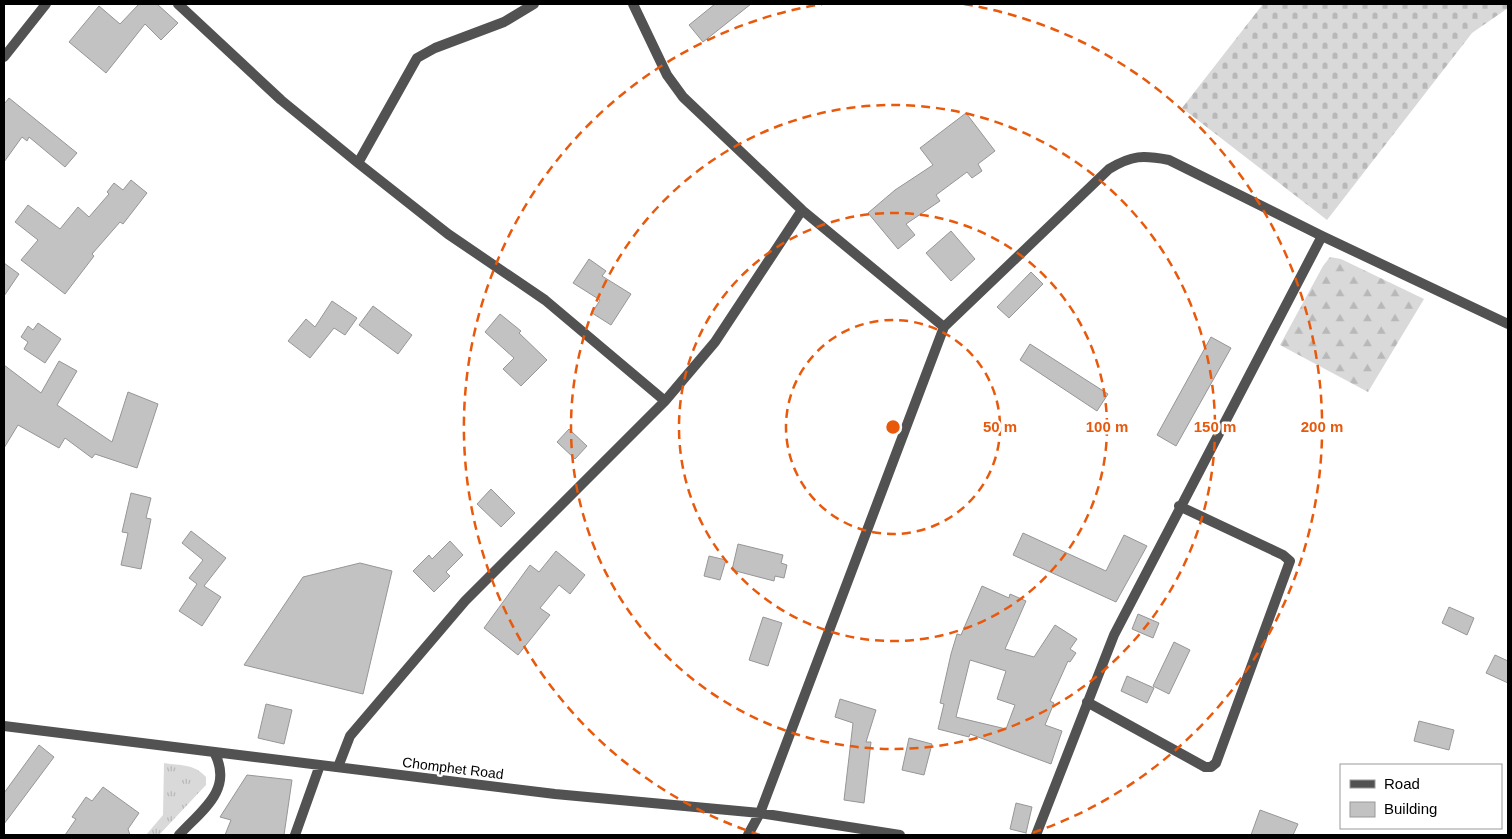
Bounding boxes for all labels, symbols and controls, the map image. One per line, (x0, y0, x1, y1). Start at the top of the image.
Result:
centre of rings (884, 418, 902, 436)
text: 50 m (983, 418, 1017, 435)
text: 100 m (1086, 418, 1128, 435)
text: 150 m (1194, 418, 1236, 435)
text: 200 m (1301, 418, 1343, 435)
street label: Chomphet Road (401, 754, 505, 782)
legend (1340, 764, 1502, 829)
text: Road (1384, 775, 1420, 792)
text: Building (1384, 800, 1437, 817)

